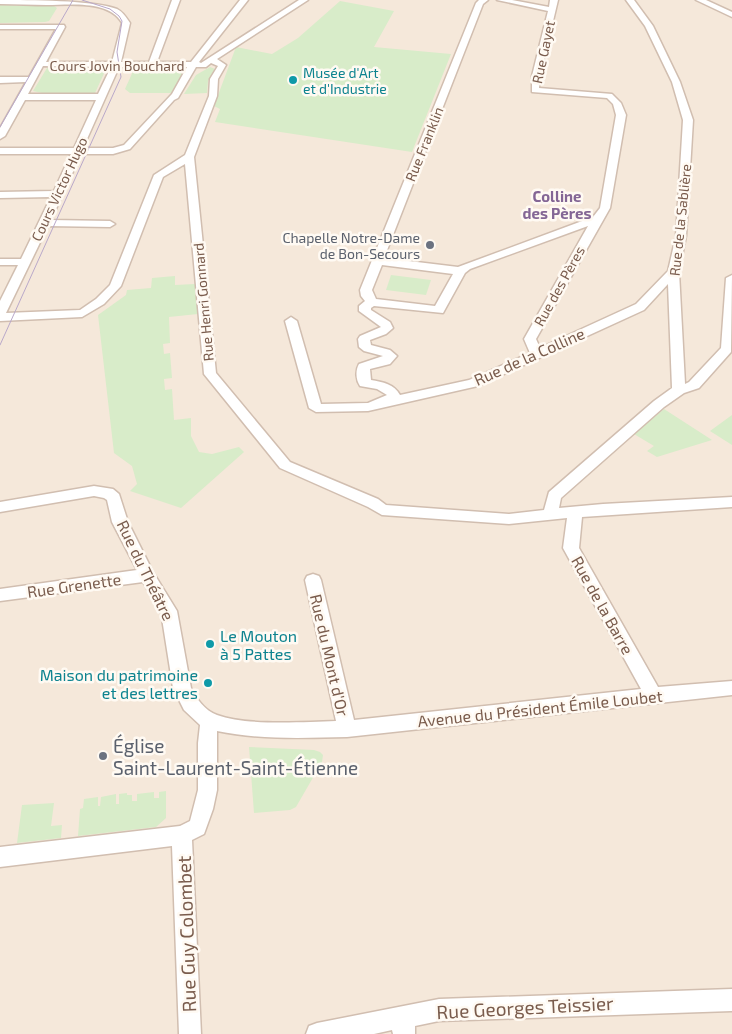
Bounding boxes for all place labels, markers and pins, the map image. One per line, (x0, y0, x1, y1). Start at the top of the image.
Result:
place label: Musée d'Art et d'Industrie (303, 64, 387, 97)
marker: Musée d'Art et d'Industrie (287, 74, 299, 86)
place label: Chapelle Notre-Dame de Bon-Secours (282, 229, 420, 262)
marker: Chapelle Notre-Dame de Bon-Secours (424, 239, 436, 251)
place label: Le Mouton à 5 Pattes (220, 626, 297, 663)
marker: Le Mouton à 5 Pattes (204, 638, 216, 650)
place label: Maison du patrimoine et des lettres (40, 665, 198, 702)
marker: Maison du patrimoine et des lettres (202, 677, 214, 689)
place label: Église Saint-Laurent-Saint-Étienne (113, 734, 358, 779)
marker: Église Saint-Laurent-Saint-Étienne (97, 750, 109, 762)

